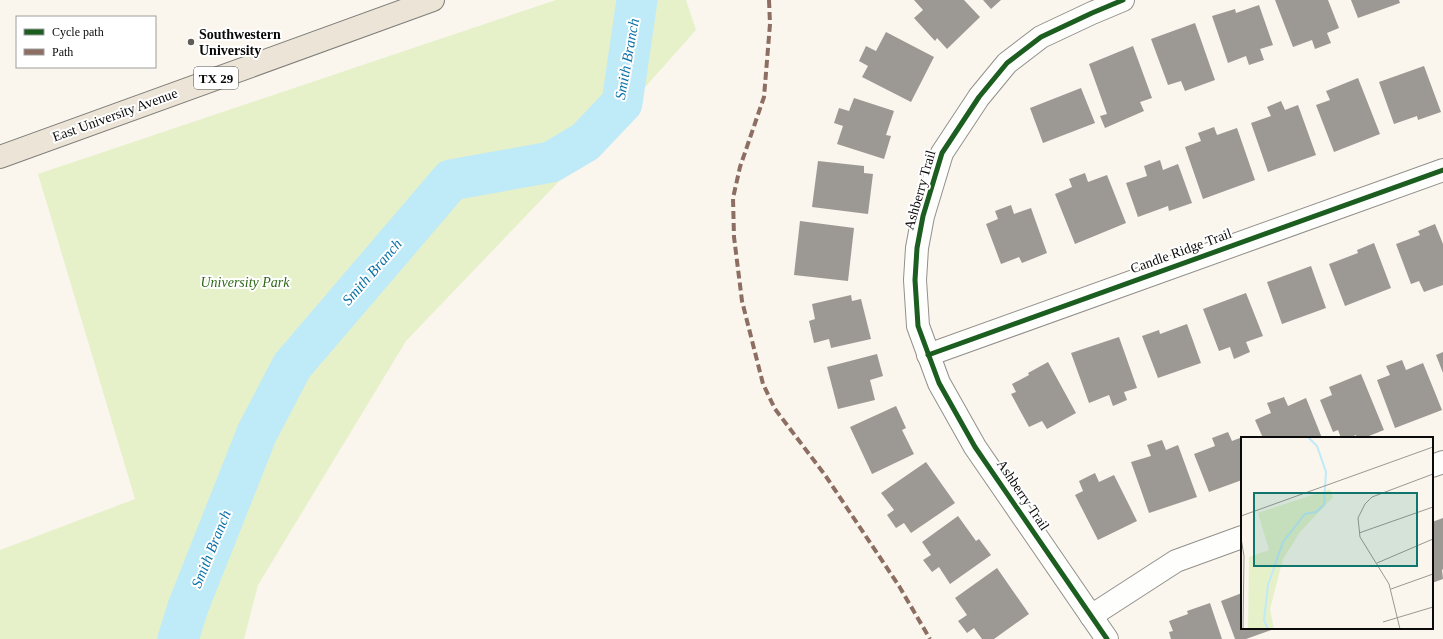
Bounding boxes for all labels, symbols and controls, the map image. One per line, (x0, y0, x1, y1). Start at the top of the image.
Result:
legend (16, 16, 156, 68)
water label: Smith Branch (612, 17, 642, 101)
text: Cycle path (52, 25, 104, 39)
place label: Southwestern University (199, 27, 281, 58)
marker: Southwestern University (186, 37, 196, 47)
text: Path (52, 45, 73, 59)
road number: TX 29 (194, 67, 238, 89)
street label: East University Avenue (50, 85, 180, 145)
street label: Ashberry Trail (901, 148, 939, 232)
street label: Candle Ridge Trail (1128, 226, 1234, 276)
water label: Smith Branch (339, 236, 405, 308)
park label: University Park (200, 275, 290, 290)
inset map (1241, 437, 1433, 629)
street label: Ashberry Trail (994, 457, 1052, 533)
water label: Smith Branch (188, 508, 234, 590)

